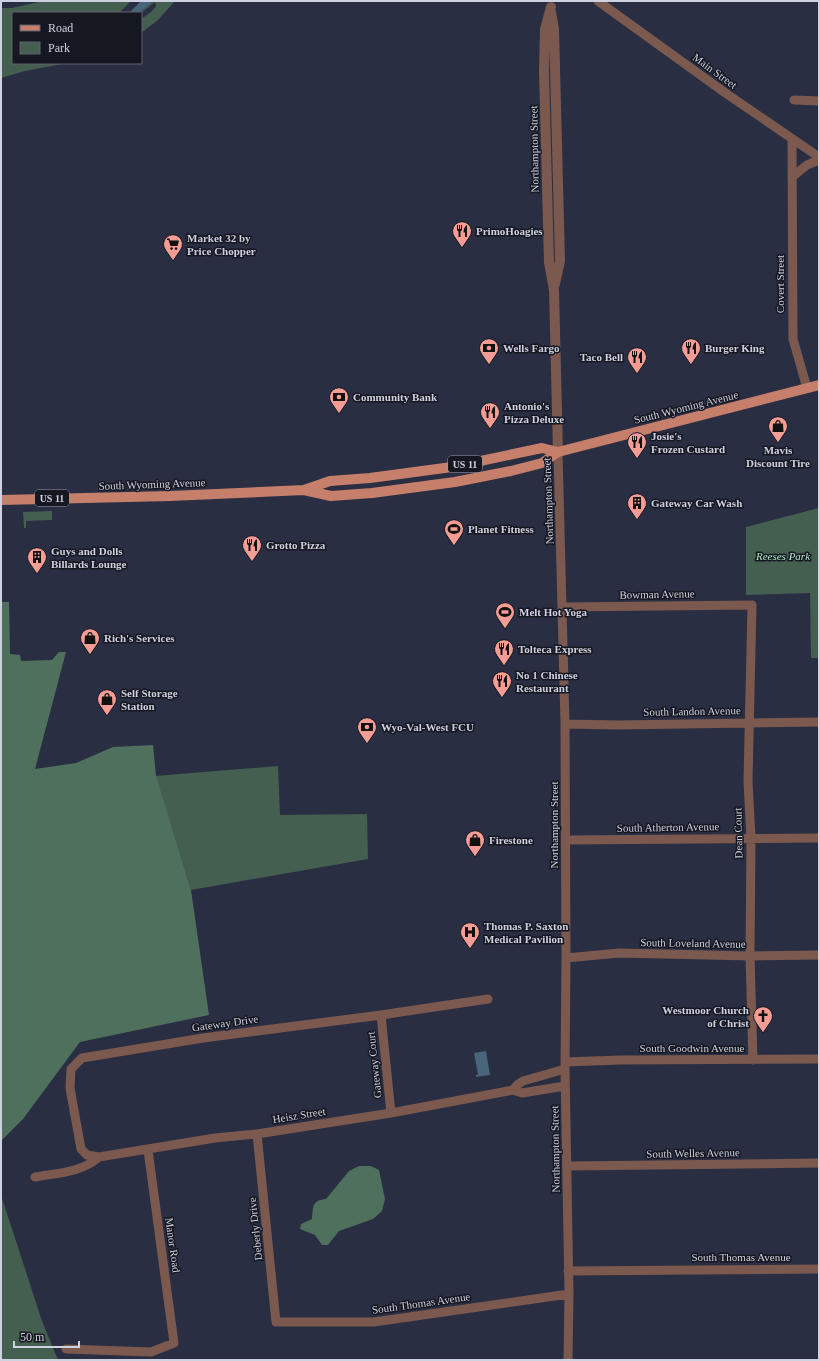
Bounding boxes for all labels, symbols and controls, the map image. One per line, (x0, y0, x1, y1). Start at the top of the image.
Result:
legend (12, 12, 142, 64)
text: Road (48, 21, 73, 35)
text: Park (48, 41, 70, 55)
street label: Main Street (691, 51, 739, 91)
street label: Northampton Street (527, 105, 541, 193)
restaurant icon: PrimoHoagies (451, 220, 473, 248)
place label: PrimoHoagies (476, 225, 543, 237)
place label: Market 32 by Price Chopper (187, 232, 256, 257)
supermarket icon: Market 32 by Price Chopper (162, 233, 184, 261)
street label: Covert Street (774, 255, 786, 313)
bank icon: Wells Fargo (478, 337, 500, 365)
restaurant icon: Burger King (680, 337, 702, 365)
place label: Wells Fargo (503, 342, 560, 354)
place label: Burger King (705, 342, 765, 354)
restaurant icon: Taco Bell (626, 346, 648, 374)
place label: Taco Bell (580, 351, 623, 363)
bank icon: Community Bank (328, 386, 350, 414)
street label: South Wyoming Avenue (633, 388, 740, 426)
place label: Community Bank (353, 391, 438, 403)
place label: Antonio's Pizza Deluxe (504, 400, 564, 425)
restaurant icon: Antonio's Pizza Deluxe (479, 401, 501, 429)
shop icon: Mavis Discount Tire (767, 415, 789, 443)
place label: Josie's Frozen Custard (651, 430, 725, 455)
restaurant icon: Josie's Frozen Custard (626, 431, 648, 459)
place label: Mavis Discount Tire (746, 444, 810, 469)
road number: US 11 (448, 456, 482, 472)
street label: Northampton Street (540, 457, 556, 545)
street label: South Wyoming Avenue (98, 476, 206, 492)
road number: US 11 (35, 490, 69, 506)
building icon: Gateway Car Wash (626, 492, 648, 520)
place label: Gateway Car Wash (651, 497, 742, 509)
sports icon: Planet Fitness (443, 518, 465, 546)
place label: Planet Fitness (468, 523, 534, 535)
restaurant icon: Grotto Pizza (241, 534, 263, 562)
place label: Grotto Pizza (266, 539, 326, 551)
place label: Guys and Dolls Billards Lounge (51, 545, 127, 570)
building icon: Guys and Dolls Billards Lounge (26, 546, 48, 574)
park label: Reeses Park (755, 550, 811, 562)
street label: Bowman Avenue (619, 587, 695, 601)
sports icon: Melt Hot Yoga (494, 601, 516, 629)
place label: Melt Hot Yoga (519, 606, 588, 618)
shop icon: Rich's Services (79, 627, 101, 655)
place label: Rich's Services (104, 632, 175, 644)
restaurant icon: Tolteca Express (493, 638, 515, 666)
place label: Tolteca Express (518, 643, 592, 655)
place label: No 1 Chinese Restaurant (516, 669, 578, 694)
restaurant icon: No 1 Chinese Restaurant (491, 670, 513, 698)
place label: Self Storage Station (121, 687, 178, 712)
shop icon: Self Storage Station (96, 688, 118, 716)
street label: South Landon Avenue (643, 704, 741, 718)
bank icon: Wyo-Val-West FCU (356, 716, 378, 744)
place label: Wyo-Val-West FCU (381, 721, 474, 733)
street label: Northampton Street (548, 781, 560, 869)
street label: Dean Court (732, 807, 744, 859)
street label: South Atherton Avenue (617, 820, 719, 834)
shop icon: Firestone (464, 829, 486, 857)
place label: Firestone (489, 834, 533, 846)
place label: Thomas P. Saxton Medical Pavilion (484, 920, 568, 945)
hospital icon: Thomas P. Saxton Medical Pavilion (459, 921, 481, 949)
street label: South Loveland Avenue (640, 936, 746, 950)
place label: Westmoor Church of Christ (662, 1004, 749, 1029)
church icon: Westmoor Church of Christ (752, 1005, 774, 1033)
street label: Gateway Drive (191, 1012, 259, 1034)
street label: Gateway Court (365, 1031, 383, 1099)
street label: South Goodwin Avenue (640, 1042, 745, 1054)
street label: Heisz Street (272, 1105, 326, 1125)
street label: Northampton Street (548, 1105, 562, 1193)
street label: South Welles Avenue (646, 1146, 740, 1160)
street label: Deberly Drive (246, 1197, 264, 1261)
street label: Manor Road (163, 1217, 183, 1274)
street label: South Thomas Avenue (691, 1251, 791, 1263)
street label: South Thomas Avenue (371, 1290, 471, 1316)
scale bar (14, 1323, 79, 1349)
text: 50 m (20, 1330, 45, 1344)

